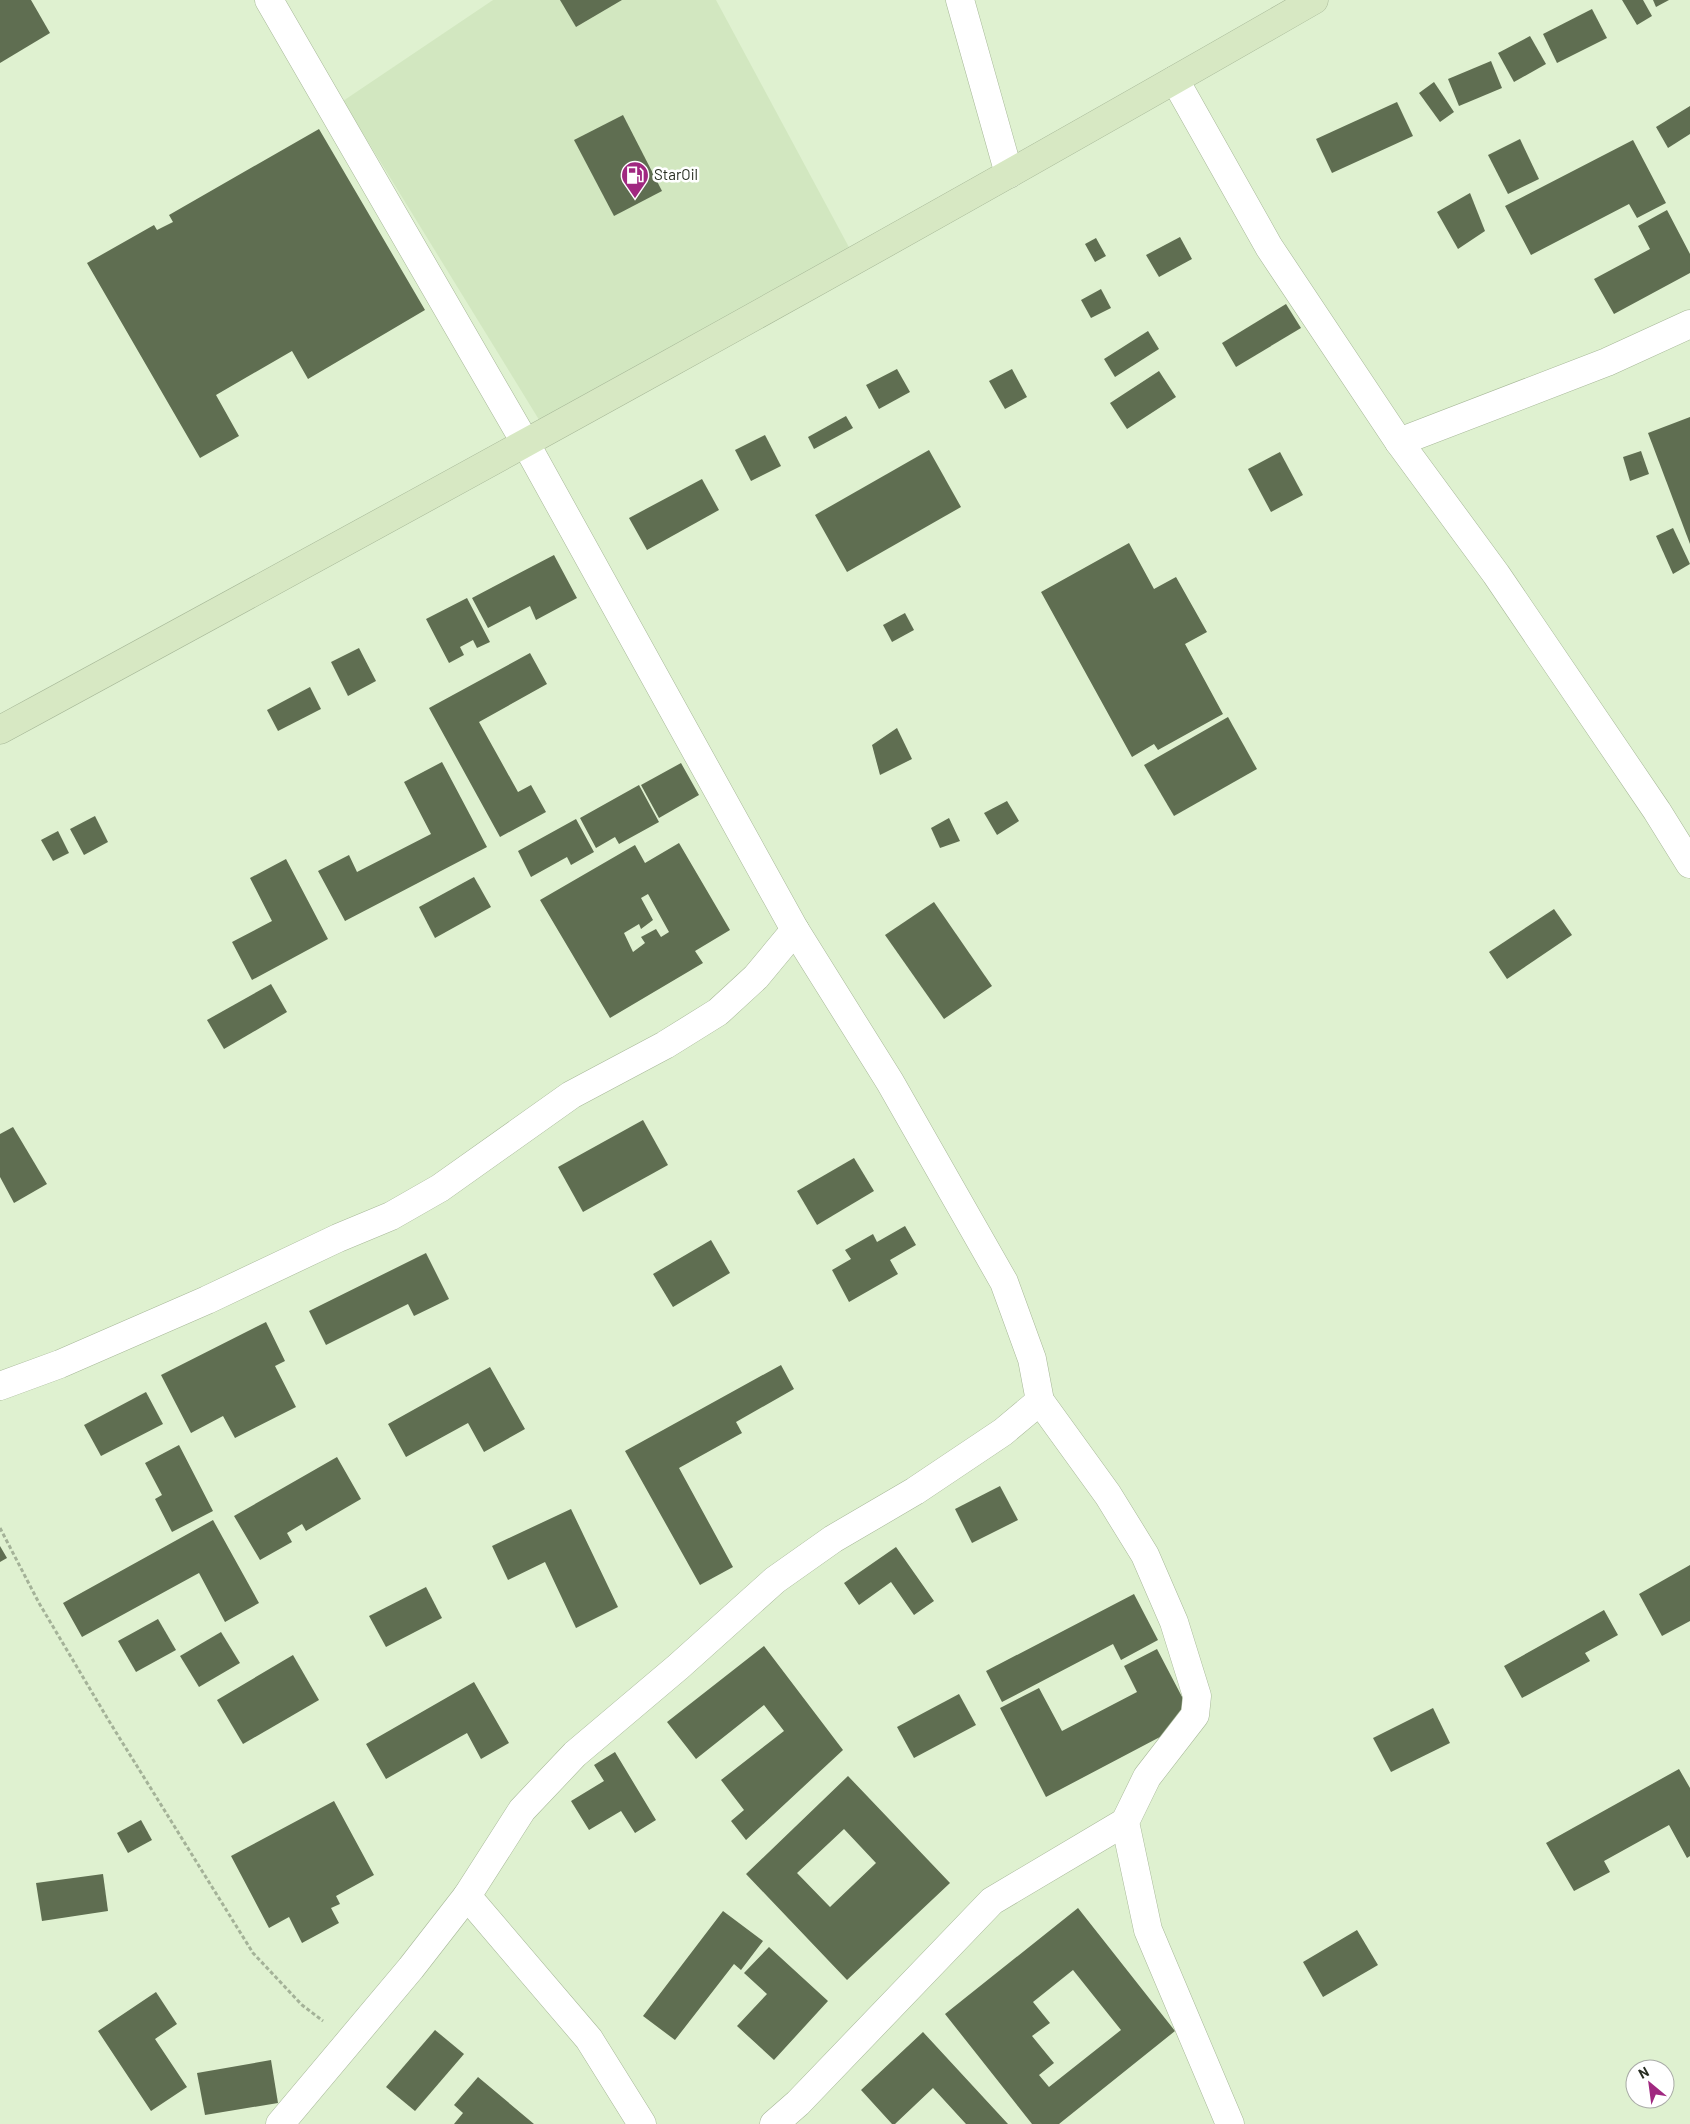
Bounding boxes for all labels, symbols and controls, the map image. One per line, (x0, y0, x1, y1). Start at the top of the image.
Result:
fuel station icon: StarOil (620, 160, 650, 199)
place label: StarOil (654, 165, 698, 183)
north arrow (1625, 2059, 1675, 2109)
text: N (1635, 2063, 1652, 2082)

